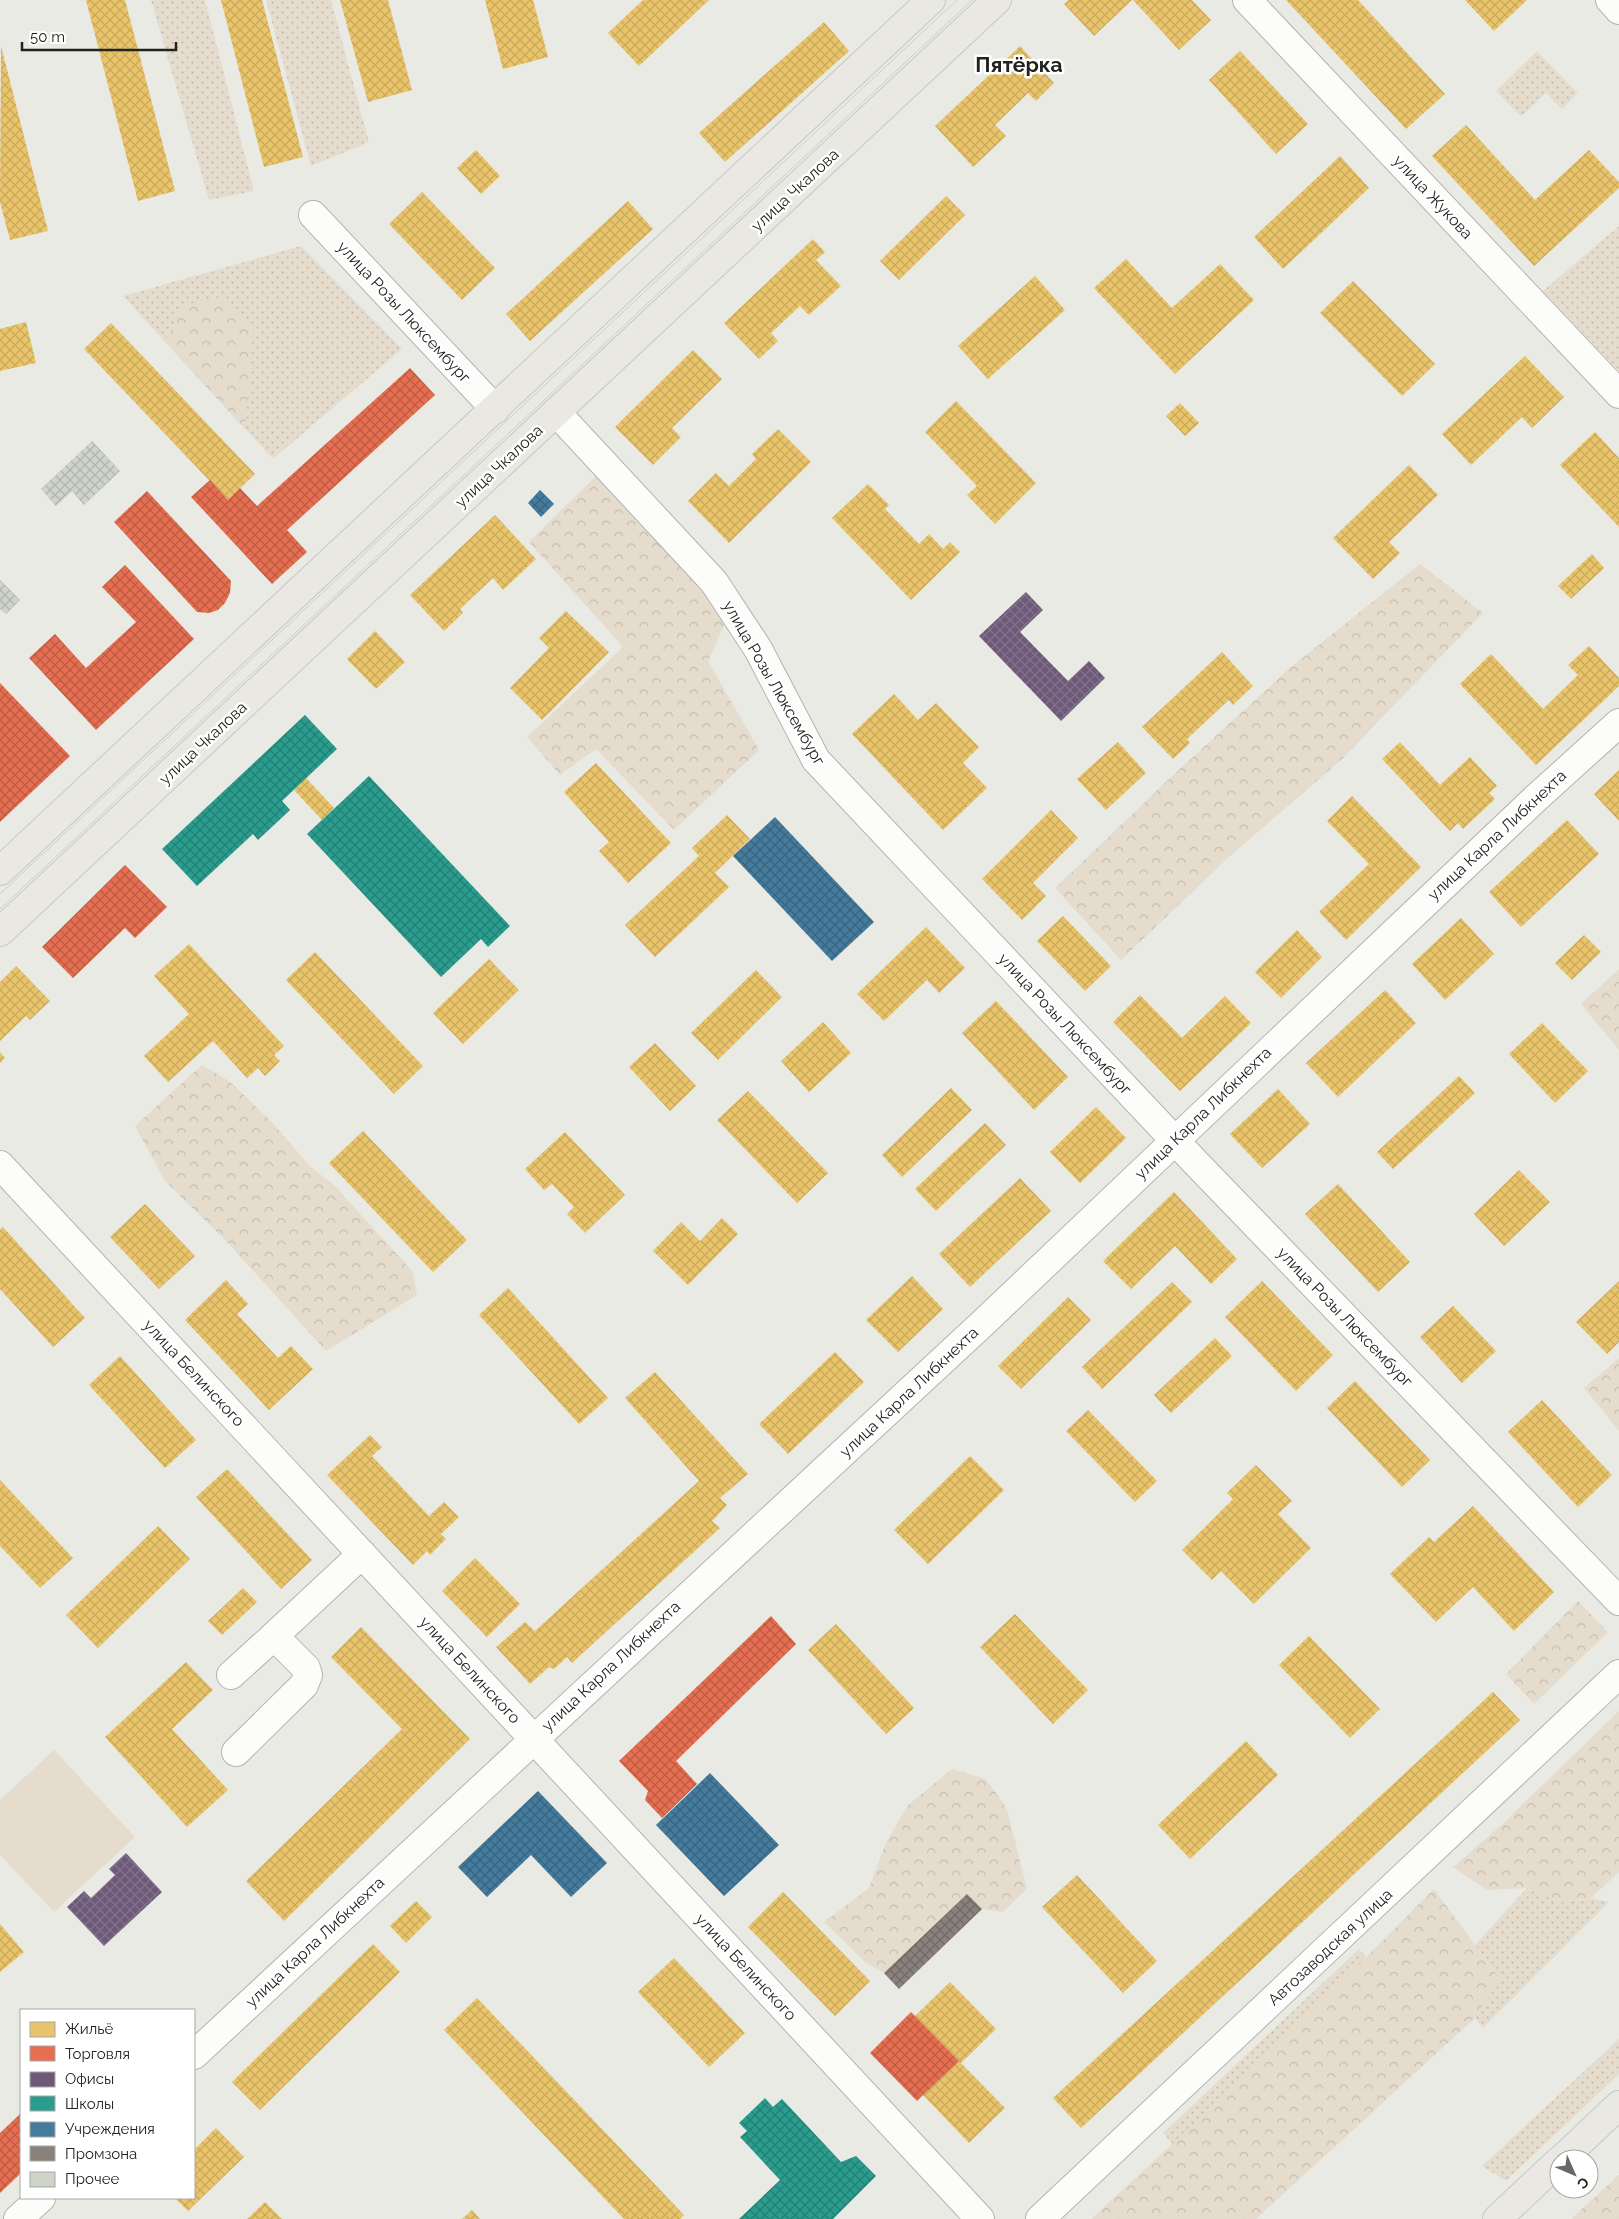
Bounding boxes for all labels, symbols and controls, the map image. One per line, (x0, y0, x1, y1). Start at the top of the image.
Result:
scale bar (22, 20, 176, 52)
text: 50 m (30, 28, 65, 46)
district label: Пятёрка (975, 52, 1063, 77)
street label: улица Чкалова (747, 145, 843, 235)
street label: улица Жукова (1389, 151, 1477, 243)
street label: улица Розы Люксембург (333, 237, 475, 387)
street label: улица Чкалова (451, 421, 547, 511)
street label: улица Розы Люксембург (719, 597, 829, 769)
street label: улица Чкалова (155, 698, 251, 788)
street label: улица Карла Либкнехта (1424, 766, 1570, 904)
street label: улица Розы Люксембург (994, 949, 1136, 1099)
street label: улица Карла Либкнехта (1131, 1043, 1275, 1183)
street label: улица Розы Люксембург (1273, 1243, 1417, 1391)
street label: улица Белинского (140, 1316, 248, 1430)
street label: улица Карла Либкнехта (836, 1323, 982, 1461)
street label: улица Карла Либкнехта (538, 1597, 684, 1735)
street label: улица Белинского (416, 1613, 524, 1727)
street label: улица Карла Либкнехта (242, 1873, 388, 2011)
street label: Автозаводская улица (1264, 1884, 1396, 2010)
street label: улица Белинского (692, 1910, 800, 2024)
legend (20, 2009, 195, 2199)
text: Жильё (65, 2020, 114, 2038)
text: Торговля (65, 2045, 130, 2063)
text: Офисы (65, 2070, 114, 2088)
text: Школы (65, 2095, 114, 2113)
text: Учреждения (65, 2120, 155, 2138)
text: Промзона (65, 2145, 137, 2163)
north arrow (1549, 2149, 1599, 2199)
text: Прочее (65, 2170, 119, 2188)
text: С (1574, 2174, 1592, 2193)

